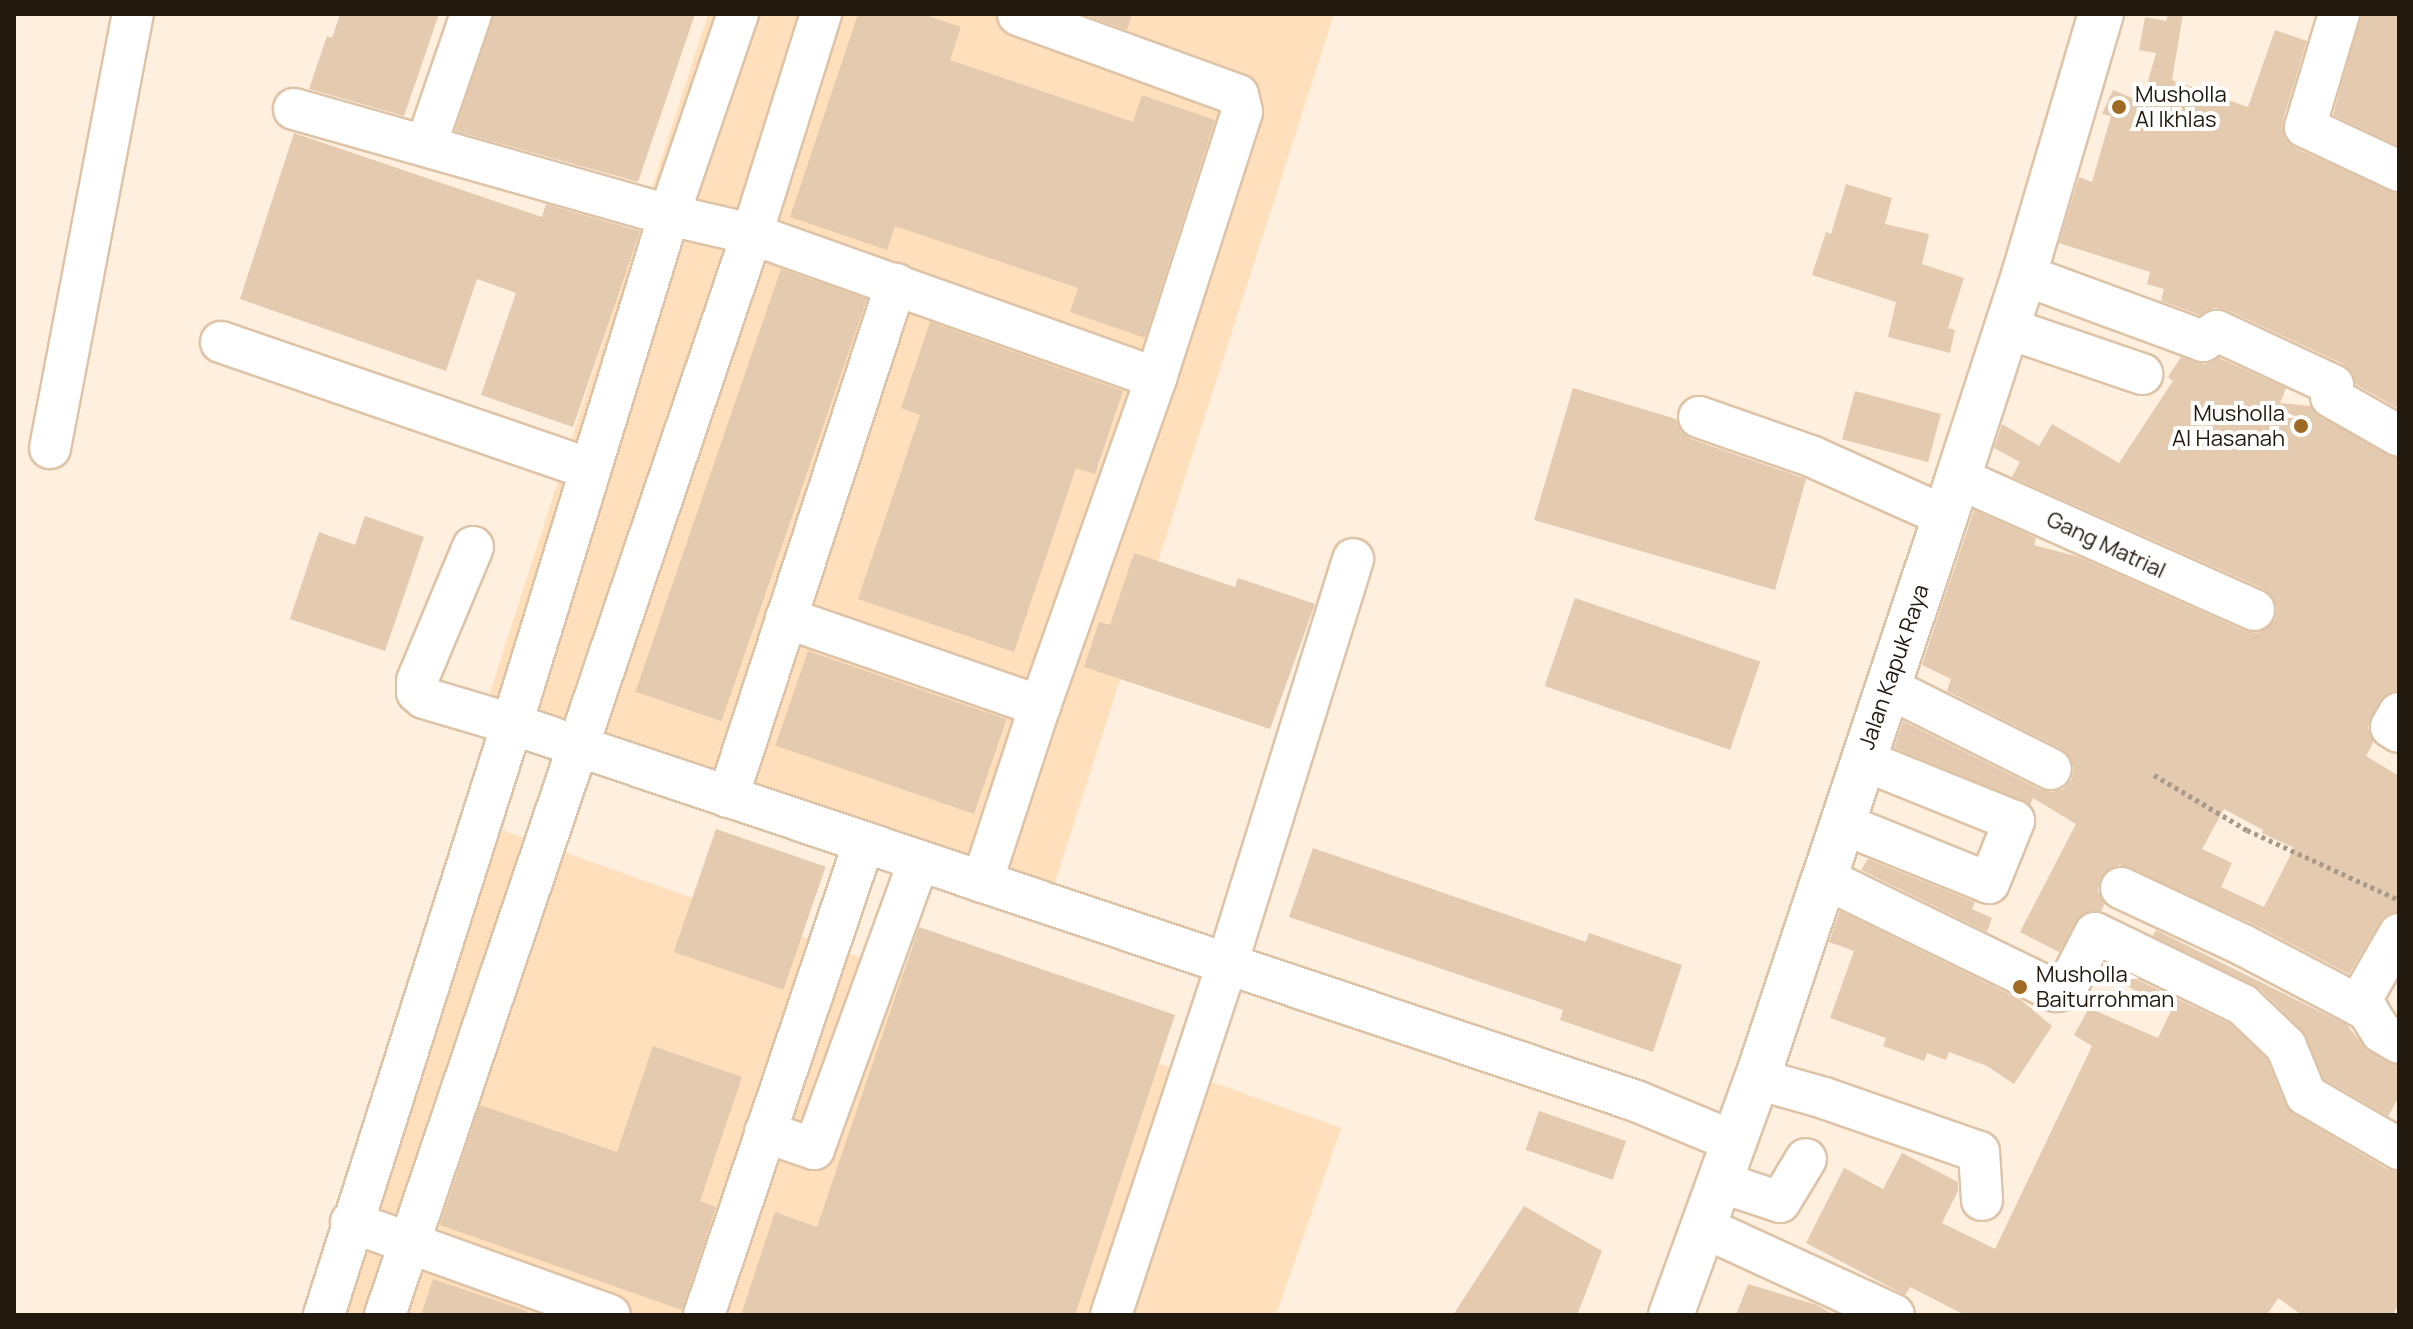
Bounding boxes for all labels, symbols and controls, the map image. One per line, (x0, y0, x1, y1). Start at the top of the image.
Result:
place label: Musholla Al Ikhlas (2135, 81, 2227, 132)
marker: Musholla Al Ikhlas (2110, 98, 2128, 116)
place label: Musholla Al Hasanah (2172, 400, 2285, 452)
marker: Musholla Al Hasanah (2292, 417, 2310, 435)
street label: Gang Matrial (2042, 506, 2170, 584)
street label: Jalan Kapuk Raya (1853, 581, 1935, 753)
place label: Musholla Baiturrohman (2036, 961, 2174, 1012)
marker: Musholla Baiturrohman (2011, 978, 2029, 996)

